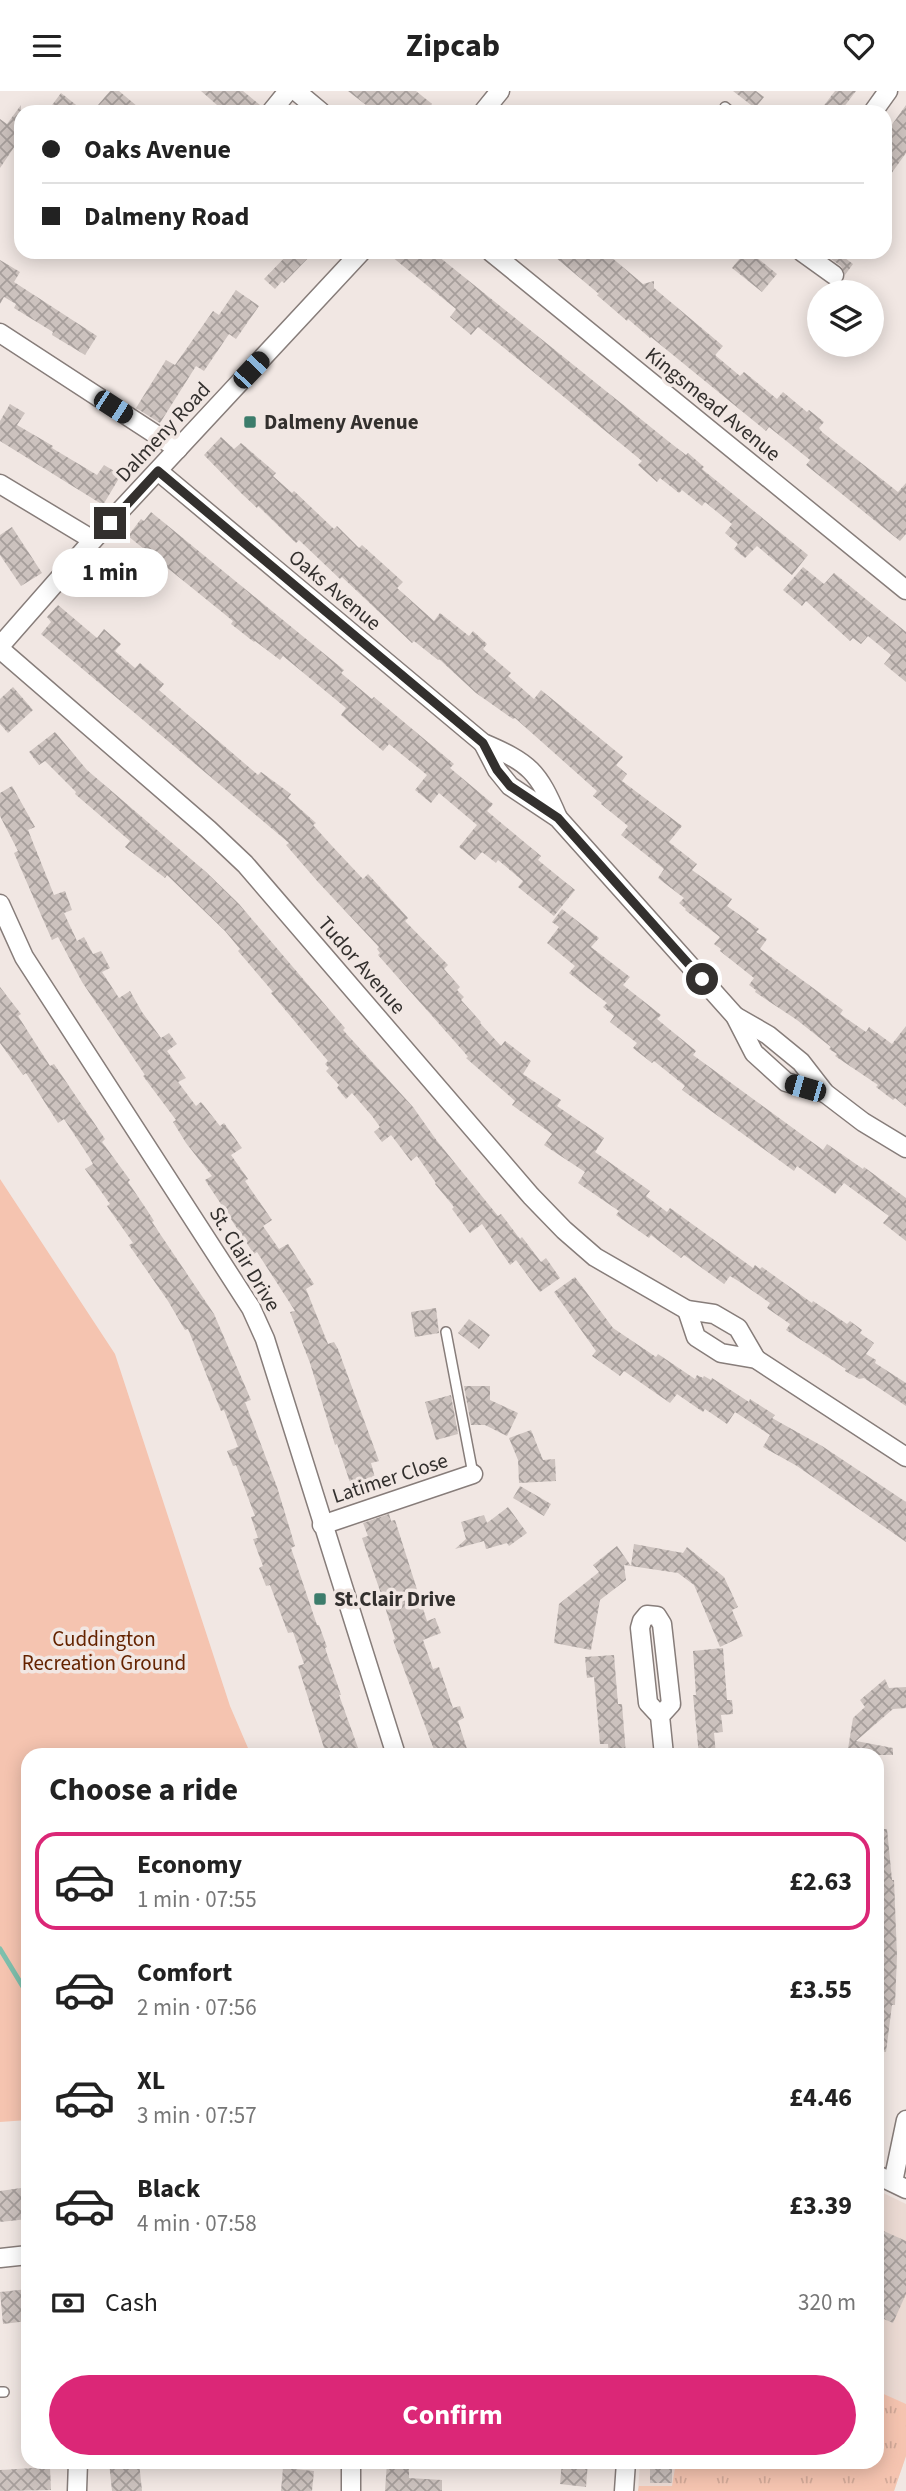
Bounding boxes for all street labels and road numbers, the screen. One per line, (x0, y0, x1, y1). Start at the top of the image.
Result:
street label: Kingsmead Avenue (639, 340, 787, 468)
street label: Dalmeny Road (109, 375, 217, 489)
street label: Oaks Avenue (282, 542, 388, 638)
street label: Tudor Avenue (311, 910, 413, 1020)
street label: St. Clair Drive (202, 1201, 288, 1317)
street label: Latimer Close (328, 1445, 452, 1511)

